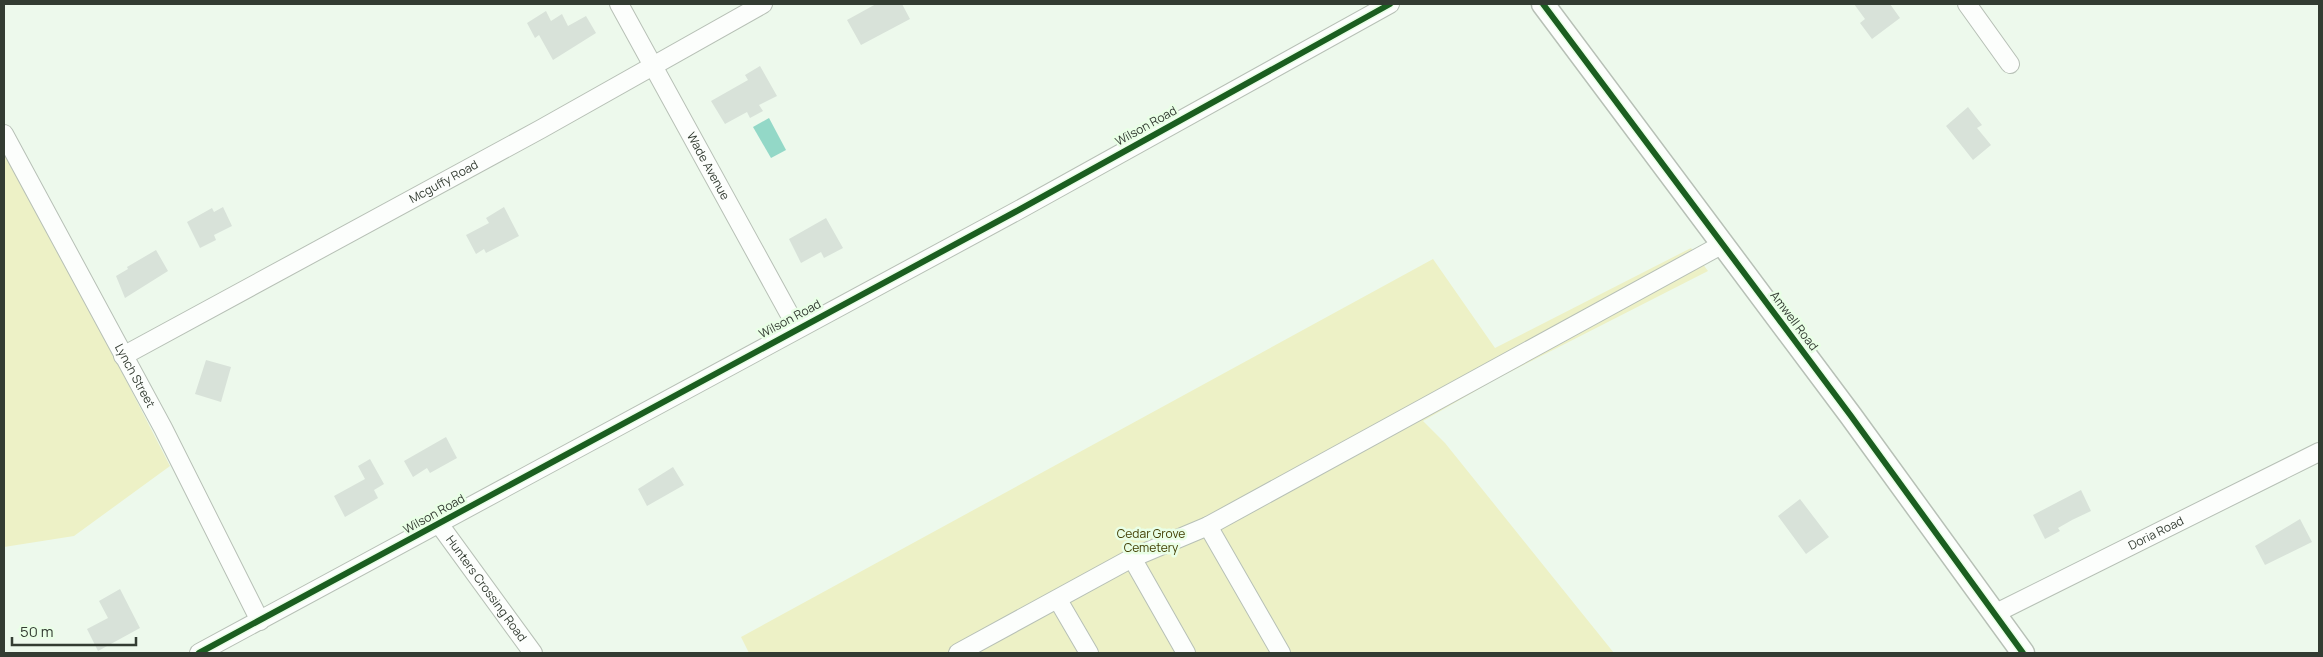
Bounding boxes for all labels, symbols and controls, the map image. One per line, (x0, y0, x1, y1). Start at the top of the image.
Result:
street label: Wilson Road (1112, 102, 1180, 149)
street label: Wade Avenue (683, 129, 734, 203)
street label: Mcguffy Road (406, 156, 481, 207)
street label: Amwell Road (1766, 288, 1822, 354)
street label: Wilson Road (756, 295, 824, 342)
street label: Lynch Street (111, 341, 160, 411)
street label: Wilson Road (400, 490, 468, 537)
street label: Doria Road (2125, 512, 2186, 554)
park label: Cedar Grove Cemetery (1117, 525, 1185, 556)
street label: Hunters Crossing Road (442, 532, 531, 645)
scale bar (12, 614, 136, 646)
text: 50 m (20, 621, 54, 642)

